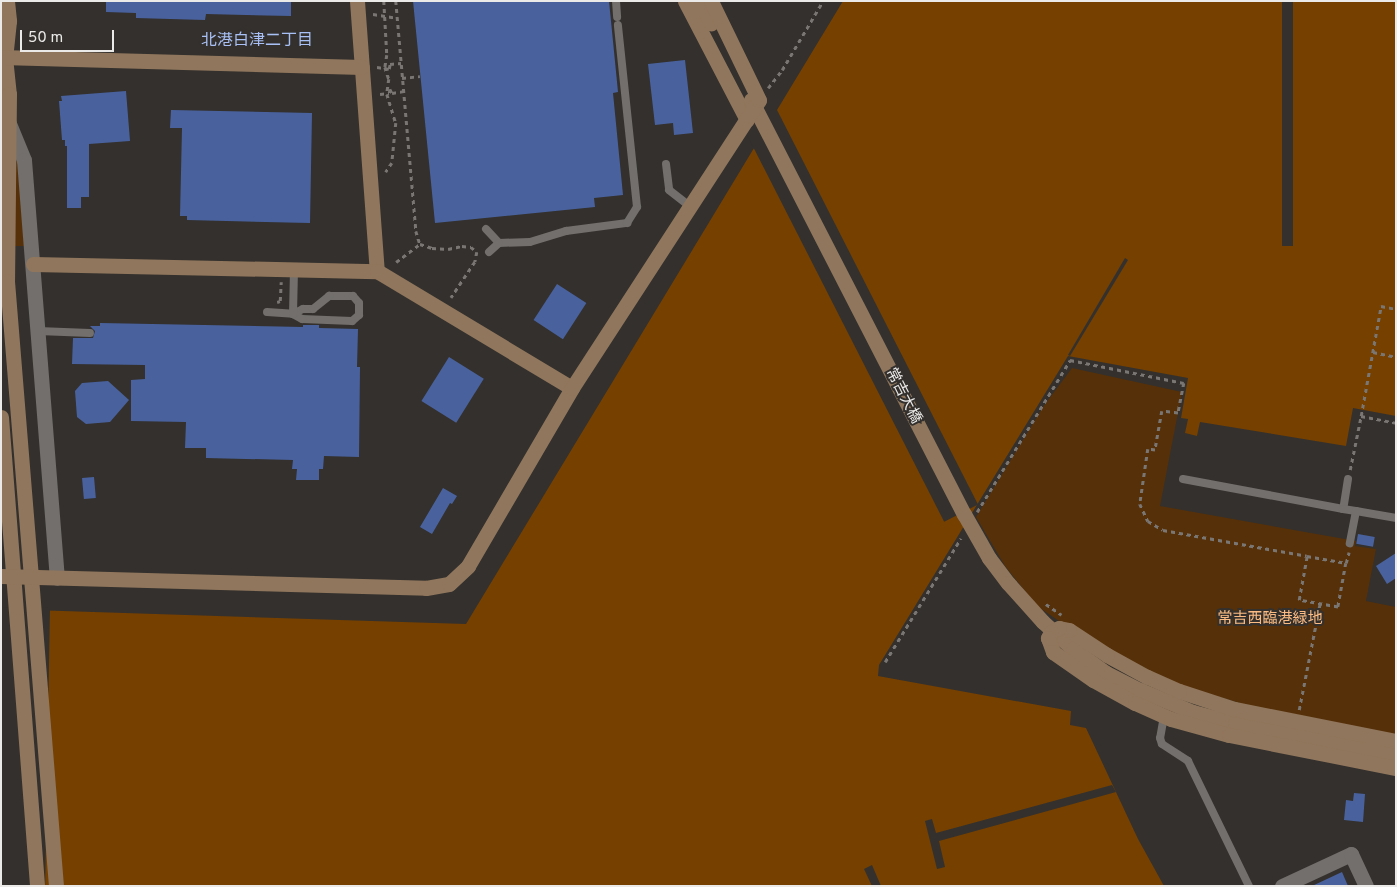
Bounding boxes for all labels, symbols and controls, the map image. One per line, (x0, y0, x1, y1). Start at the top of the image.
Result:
scale bar (22, 20, 116, 52)
text: 50 m (28, 29, 63, 48)
district label: 北港白津二丁目 (201, 31, 313, 51)
street label: 常吉大橋 (881, 365, 925, 427)
park label: 常吉西臨港緑地 (1218, 611, 1322, 629)

